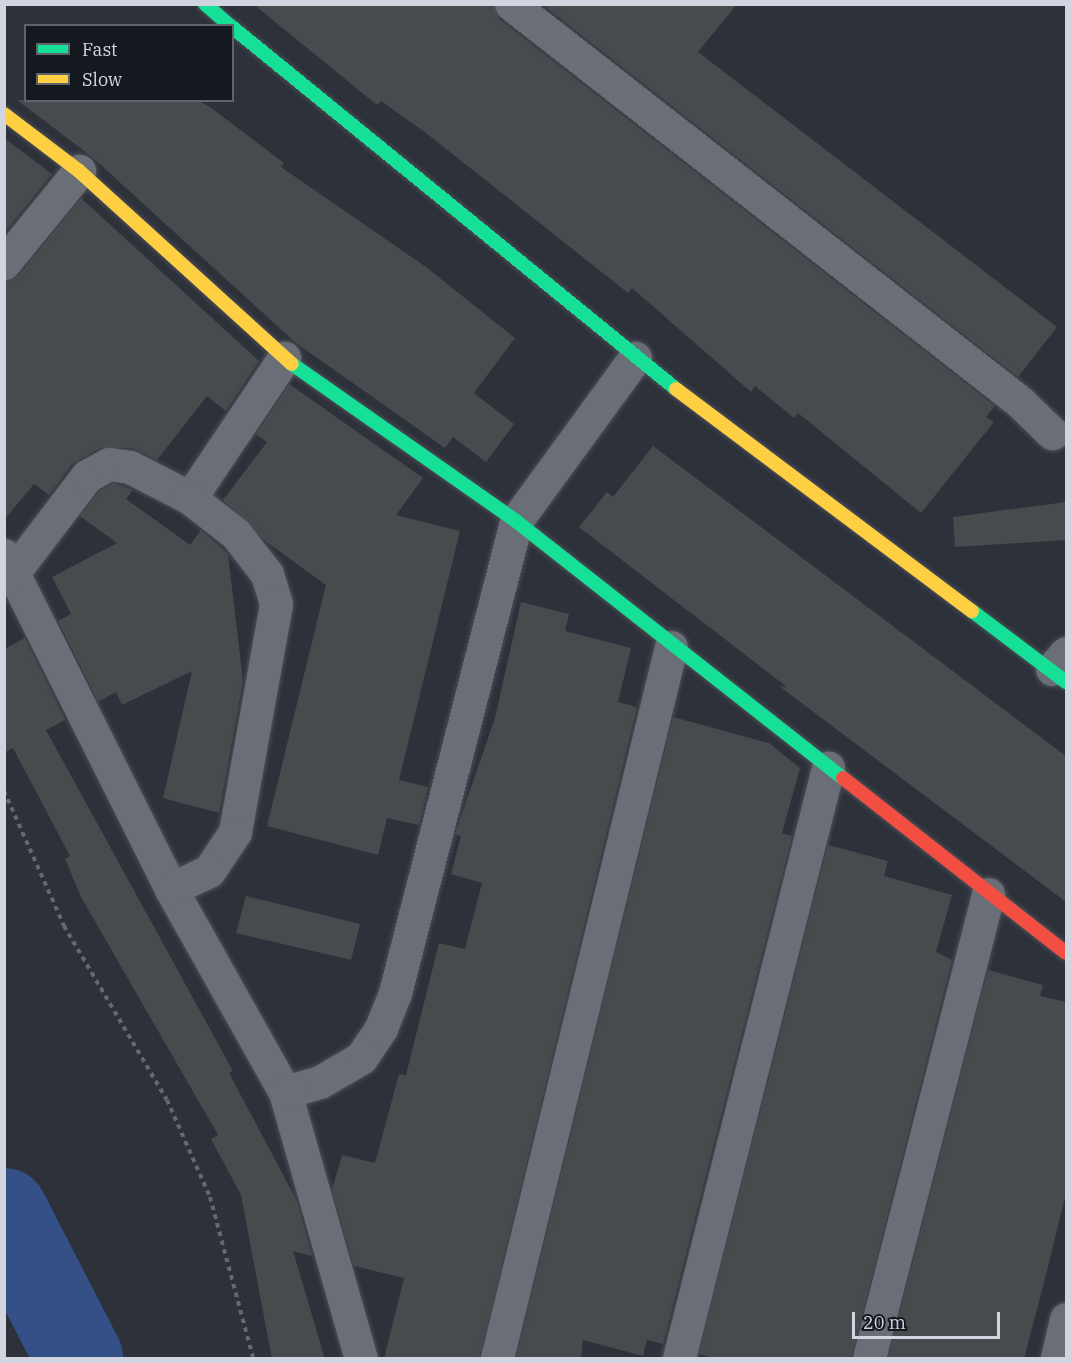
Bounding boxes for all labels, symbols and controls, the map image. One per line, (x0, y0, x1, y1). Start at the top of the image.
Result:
legend (24, 24, 234, 102)
text: Fast (82, 38, 117, 61)
text: Slow (82, 68, 122, 91)
scale bar (855, 1300, 1004, 1338)
text: 20 m (863, 1311, 906, 1334)

